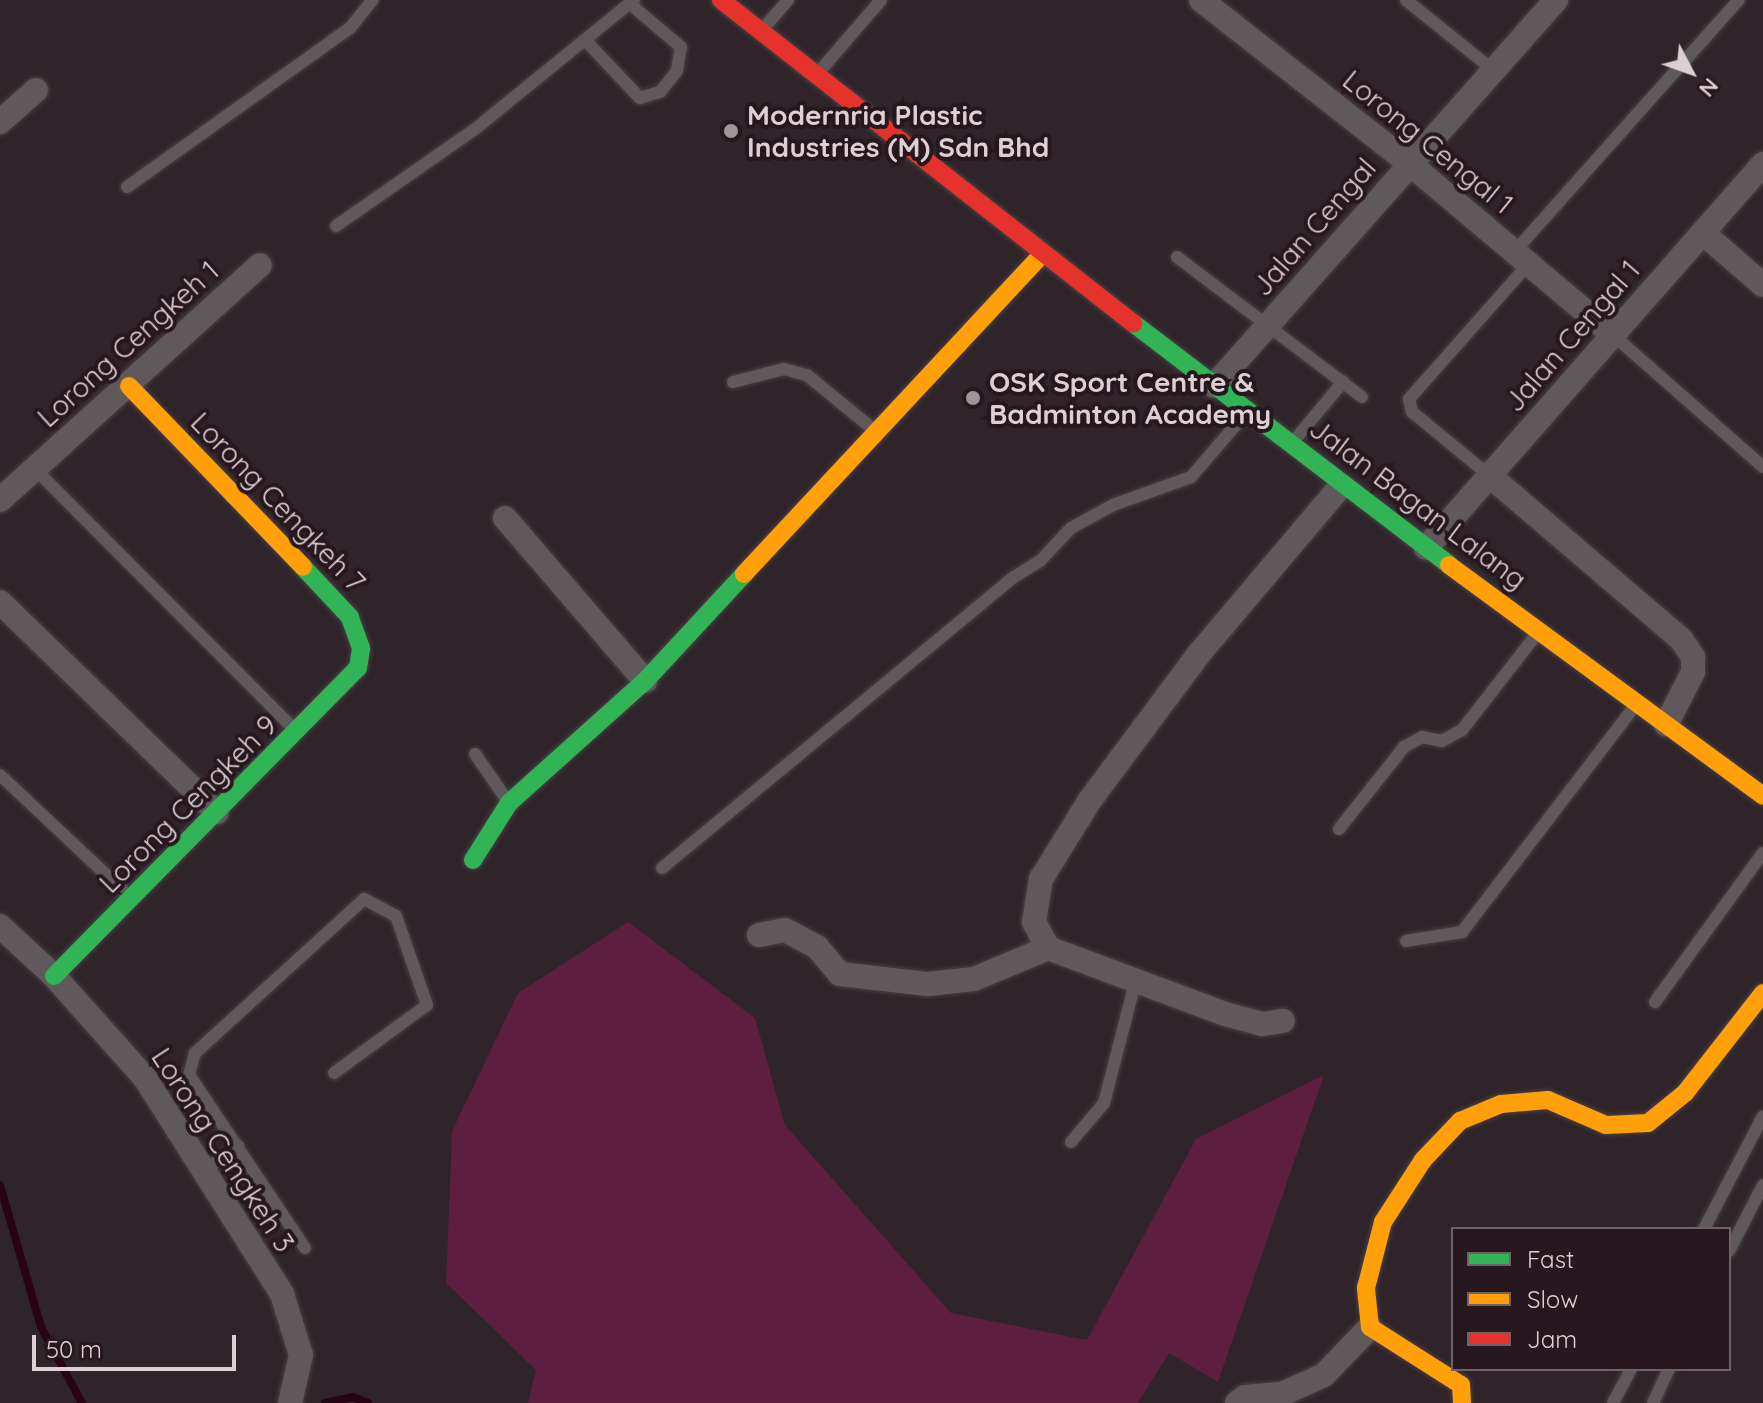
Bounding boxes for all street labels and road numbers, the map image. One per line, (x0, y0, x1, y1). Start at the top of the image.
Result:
street label: Lorong Cengal 1 (1336, 63, 1520, 221)
street label: Jalan Cengal (1245, 151, 1383, 303)
street label: Lorong Cengkeh 1 (31, 254, 225, 434)
street label: Jalan Cengal 1 (1497, 254, 1647, 418)
street label: Lorong Cengkeh 7 (184, 405, 372, 599)
street label: Jalan Bagan Lalang (1303, 412, 1533, 596)
street label: Lorong Cengkeh 9 (92, 708, 284, 900)
street label: Lorong Cengkeh 3 (145, 1042, 301, 1258)

